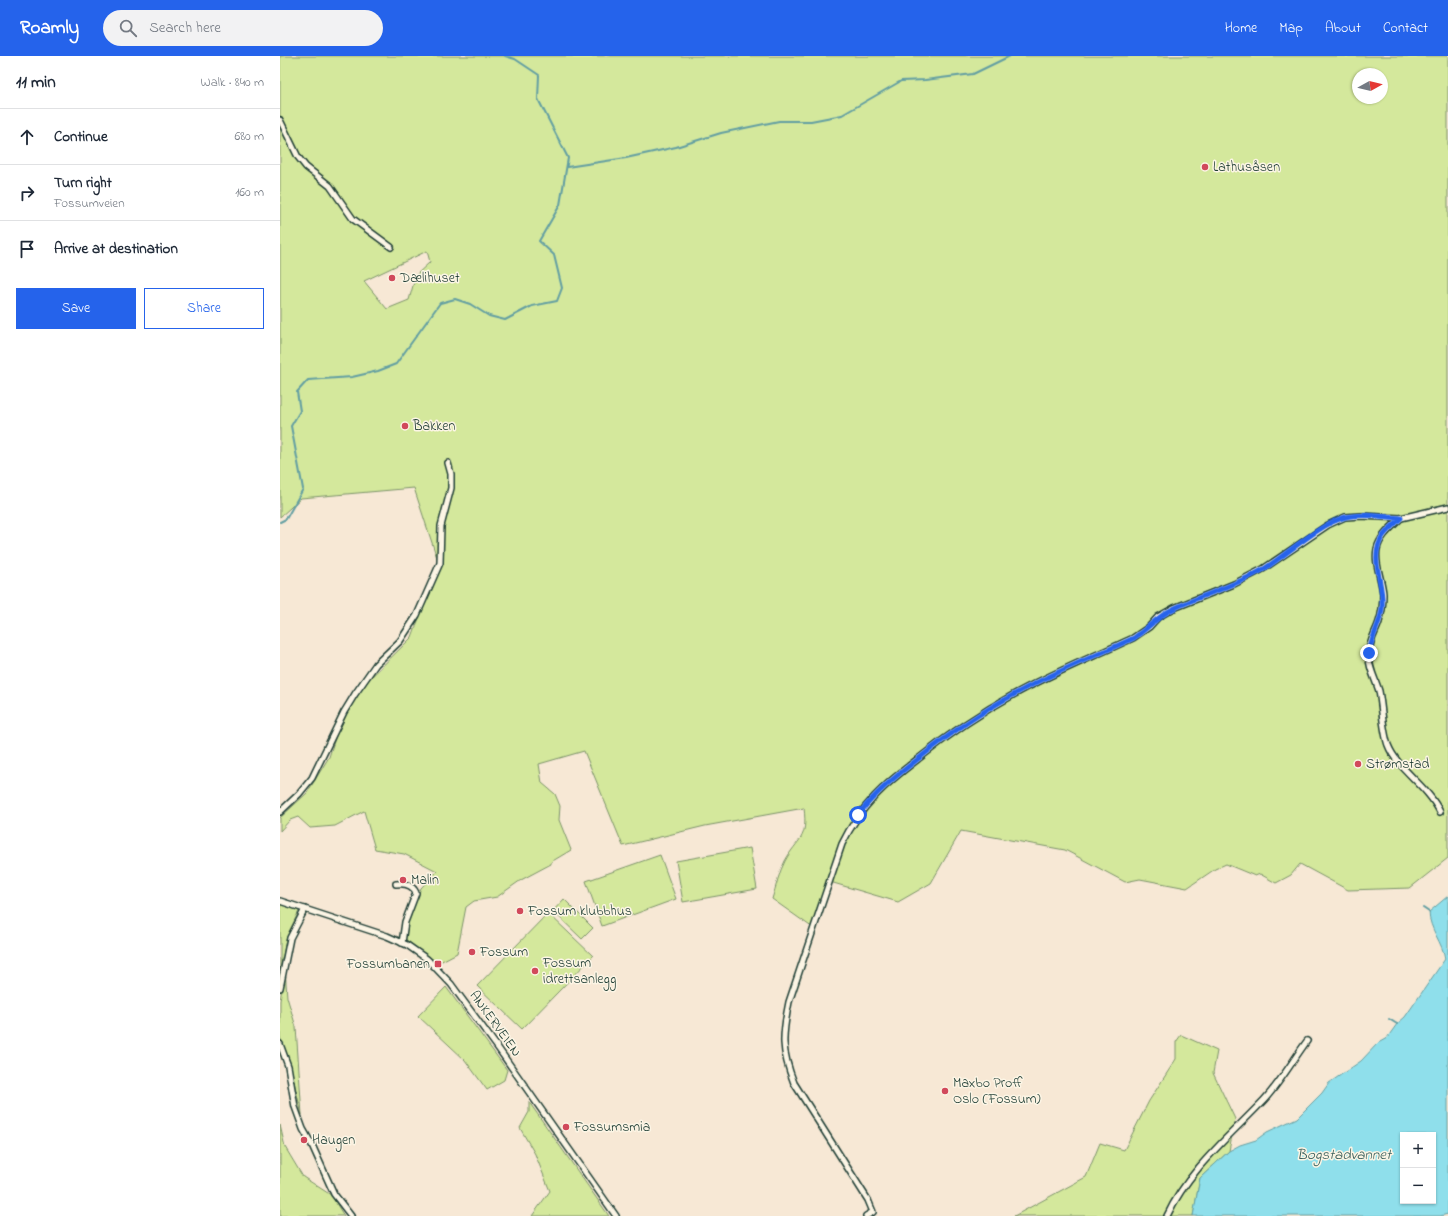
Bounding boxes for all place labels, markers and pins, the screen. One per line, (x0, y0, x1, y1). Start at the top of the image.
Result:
place label: Lathusåsen (1213, 157, 1280, 178)
marker: Lathusåsen (1200, 162, 1210, 172)
place label: Dælihuset (399, 268, 460, 289)
marker: Dælihuset (387, 273, 397, 283)
place label: Bakken (412, 416, 456, 437)
marker: Bakken (400, 421, 410, 431)
place label: Strømstad (1366, 754, 1430, 775)
marker: Strømstad (1353, 759, 1363, 769)
place label: Malin (411, 870, 439, 891)
marker: Malin (398, 875, 408, 885)
place label: Fossum klubbhus (527, 901, 632, 922)
marker: Fossum klubbhus (515, 906, 525, 916)
place label: Fossum (479, 942, 528, 963)
marker: Fossum (467, 947, 477, 957)
place label: Fossum idrettsanlegg (542, 953, 616, 991)
place label: Fossumbanen (346, 954, 430, 975)
marker: Fossumbanen (433, 959, 443, 969)
marker: Fossum idrettsanlegg (530, 966, 540, 976)
place label: Maxbo Proff Oslo (Fossum) (953, 1073, 1041, 1110)
marker: Maxbo Proff Oslo (Fossum) (940, 1086, 950, 1096)
place label: Fossumsmia (573, 1117, 650, 1138)
marker: Fossumsmia (561, 1122, 571, 1132)
place label: Haugen (312, 1130, 355, 1152)
marker: Haugen (299, 1135, 309, 1145)

